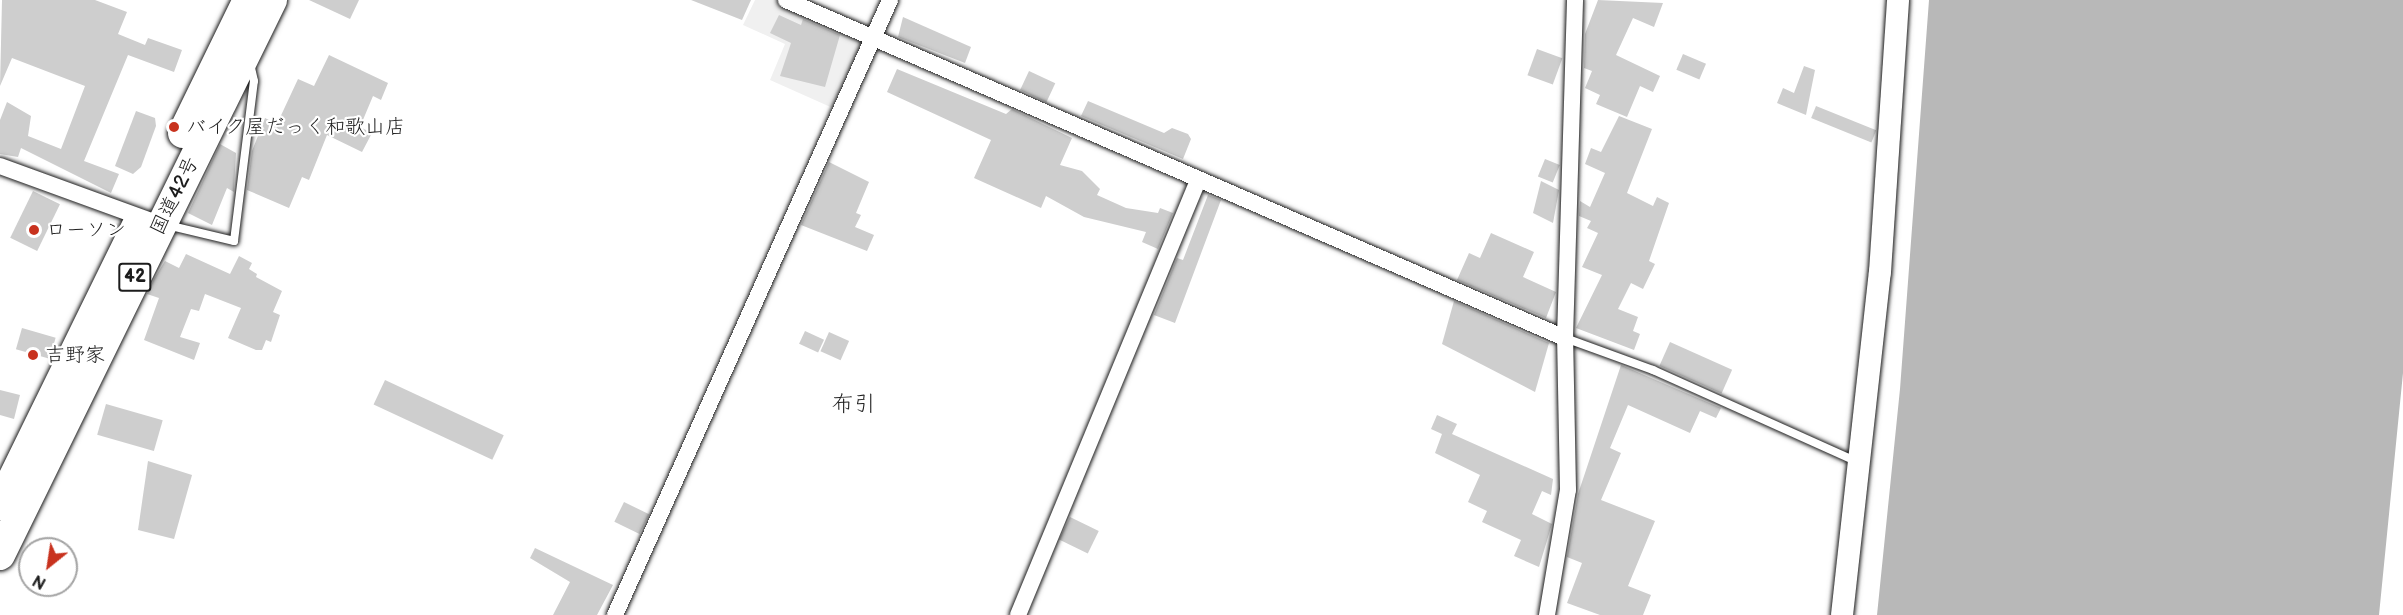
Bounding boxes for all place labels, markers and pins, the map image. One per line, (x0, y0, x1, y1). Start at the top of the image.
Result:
place label: バイク屋だっく和歌山店 (186, 115, 406, 139)
marker: バイク屋だっく和歌山店 (167, 120, 181, 134)
place label: ローソン (46, 218, 126, 242)
marker: ローソン (27, 223, 41, 237)
place label: 吉野家 (45, 343, 105, 367)
marker: 吉野家 (26, 348, 40, 362)

